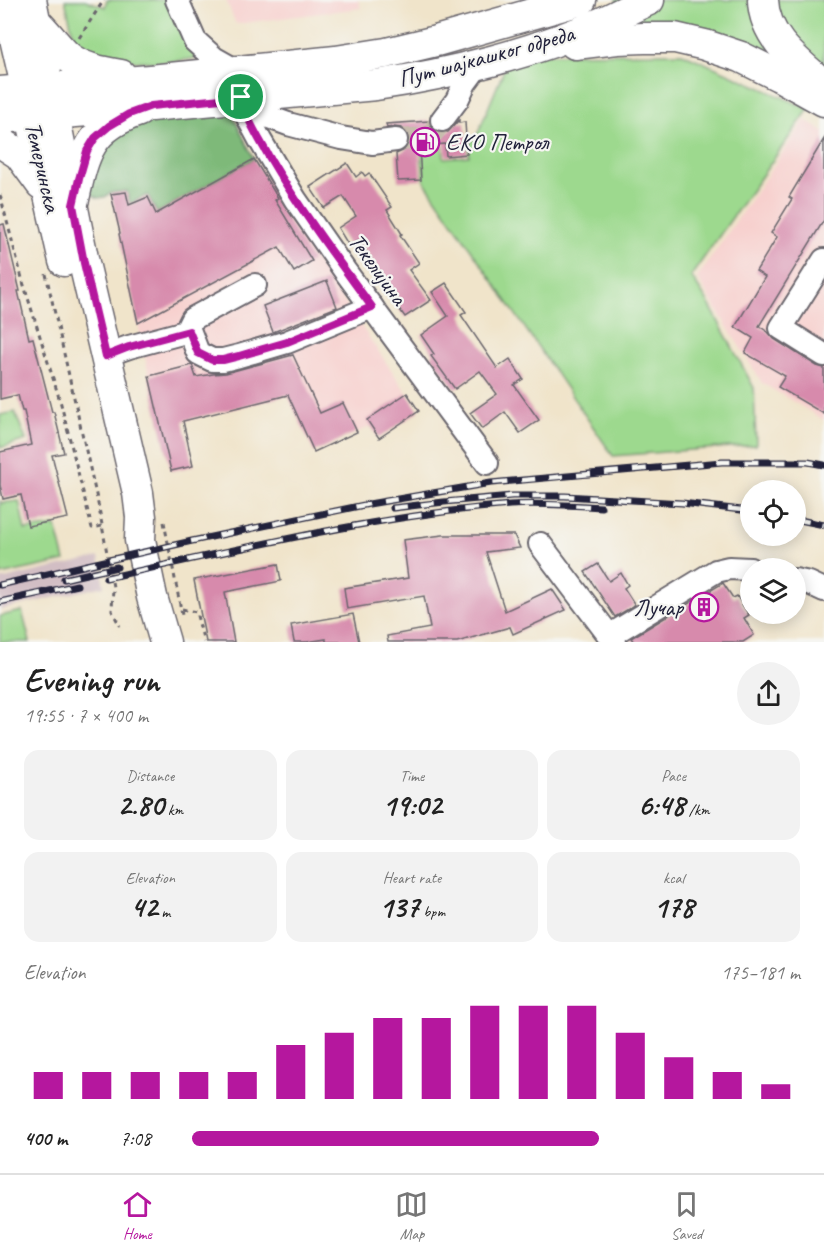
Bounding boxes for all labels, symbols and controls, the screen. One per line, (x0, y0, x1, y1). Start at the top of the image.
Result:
street label: Пут шајкашког одреда (395, 18, 578, 94)
pin (215, 71, 266, 122)
icon: arrive (224, 80, 257, 113)
street label: Темеринска (18, 119, 68, 217)
fuel station icon: ЕКО Петрол (409, 126, 441, 158)
place label: ЕКО Петрол (446, 127, 550, 157)
street label: Текелијина (342, 227, 415, 312)
map controls (740, 480, 806, 624)
button: locate (740, 480, 806, 546)
button: layers (740, 558, 806, 624)
building icon: Лучар (688, 591, 720, 623)
place label: Лучар (634, 592, 685, 622)
text: Evening run (24, 659, 159, 701)
button: share (737, 662, 800, 725)
text: 19:55 · 7 × 400 m (24, 703, 148, 728)
text: Distance (126, 766, 174, 786)
text: Time (400, 766, 424, 786)
text: Pace (661, 766, 686, 786)
text: 2.80 (117, 786, 164, 824)
text: 19:02 (382, 786, 442, 824)
text: 6:48 (638, 786, 685, 824)
text: km (164, 800, 183, 820)
text: /km (685, 800, 710, 820)
text: Elevation (126, 868, 175, 888)
text: Heart rate (383, 868, 441, 888)
text: kcal (663, 868, 684, 888)
text: 42 (130, 888, 157, 926)
text: 137 (379, 888, 419, 926)
text: 178 (653, 888, 694, 926)
text: m (157, 902, 170, 922)
text: bpm (419, 902, 445, 922)
text: Elevation (24, 960, 86, 985)
text: 175–181 m (721, 960, 800, 985)
text: 400 m (24, 1126, 67, 1151)
text: 7:08 (120, 1126, 151, 1151)
tab: Home (121, 1188, 154, 1244)
tab: Map (395, 1188, 428, 1244)
tab: Saved (670, 1188, 703, 1244)

